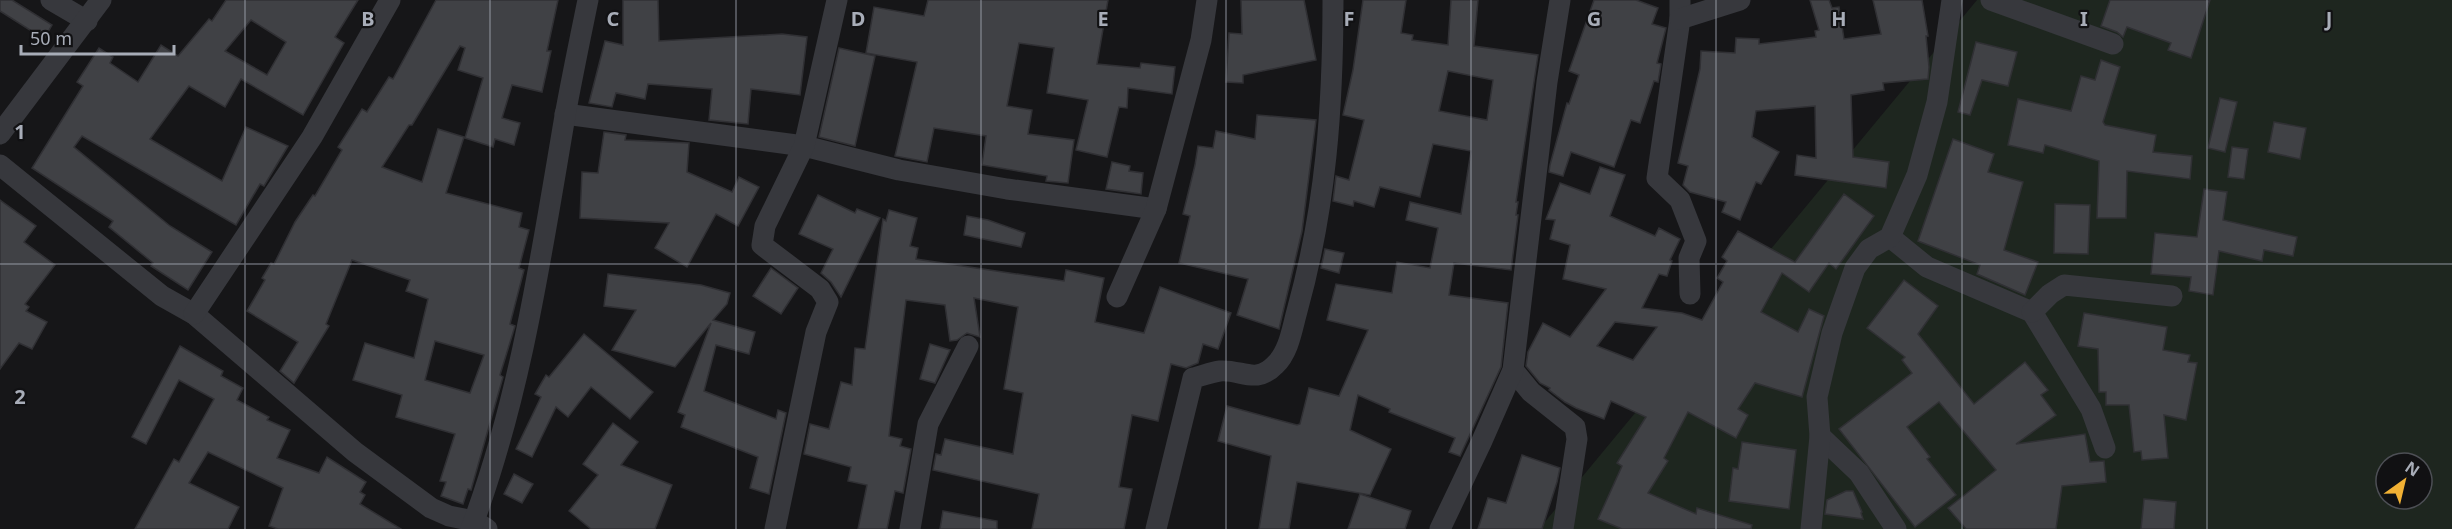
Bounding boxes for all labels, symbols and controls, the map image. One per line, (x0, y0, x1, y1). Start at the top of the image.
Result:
text: B (361, 5, 375, 32)
text: C (607, 5, 620, 32)
text: D (851, 5, 865, 32)
text: E (1097, 5, 1109, 32)
text: F (1344, 5, 1354, 32)
text: G (1587, 5, 1601, 32)
text: H (1831, 5, 1847, 32)
text: I (2080, 5, 2088, 32)
text: J (2324, 5, 2332, 32)
scale bar (21, 18, 174, 56)
text: 50 m (30, 26, 72, 50)
text: 1 (14, 118, 26, 145)
text: 2 (14, 383, 26, 410)
north arrow (2374, 451, 2434, 511)
text: N (2401, 456, 2424, 481)

